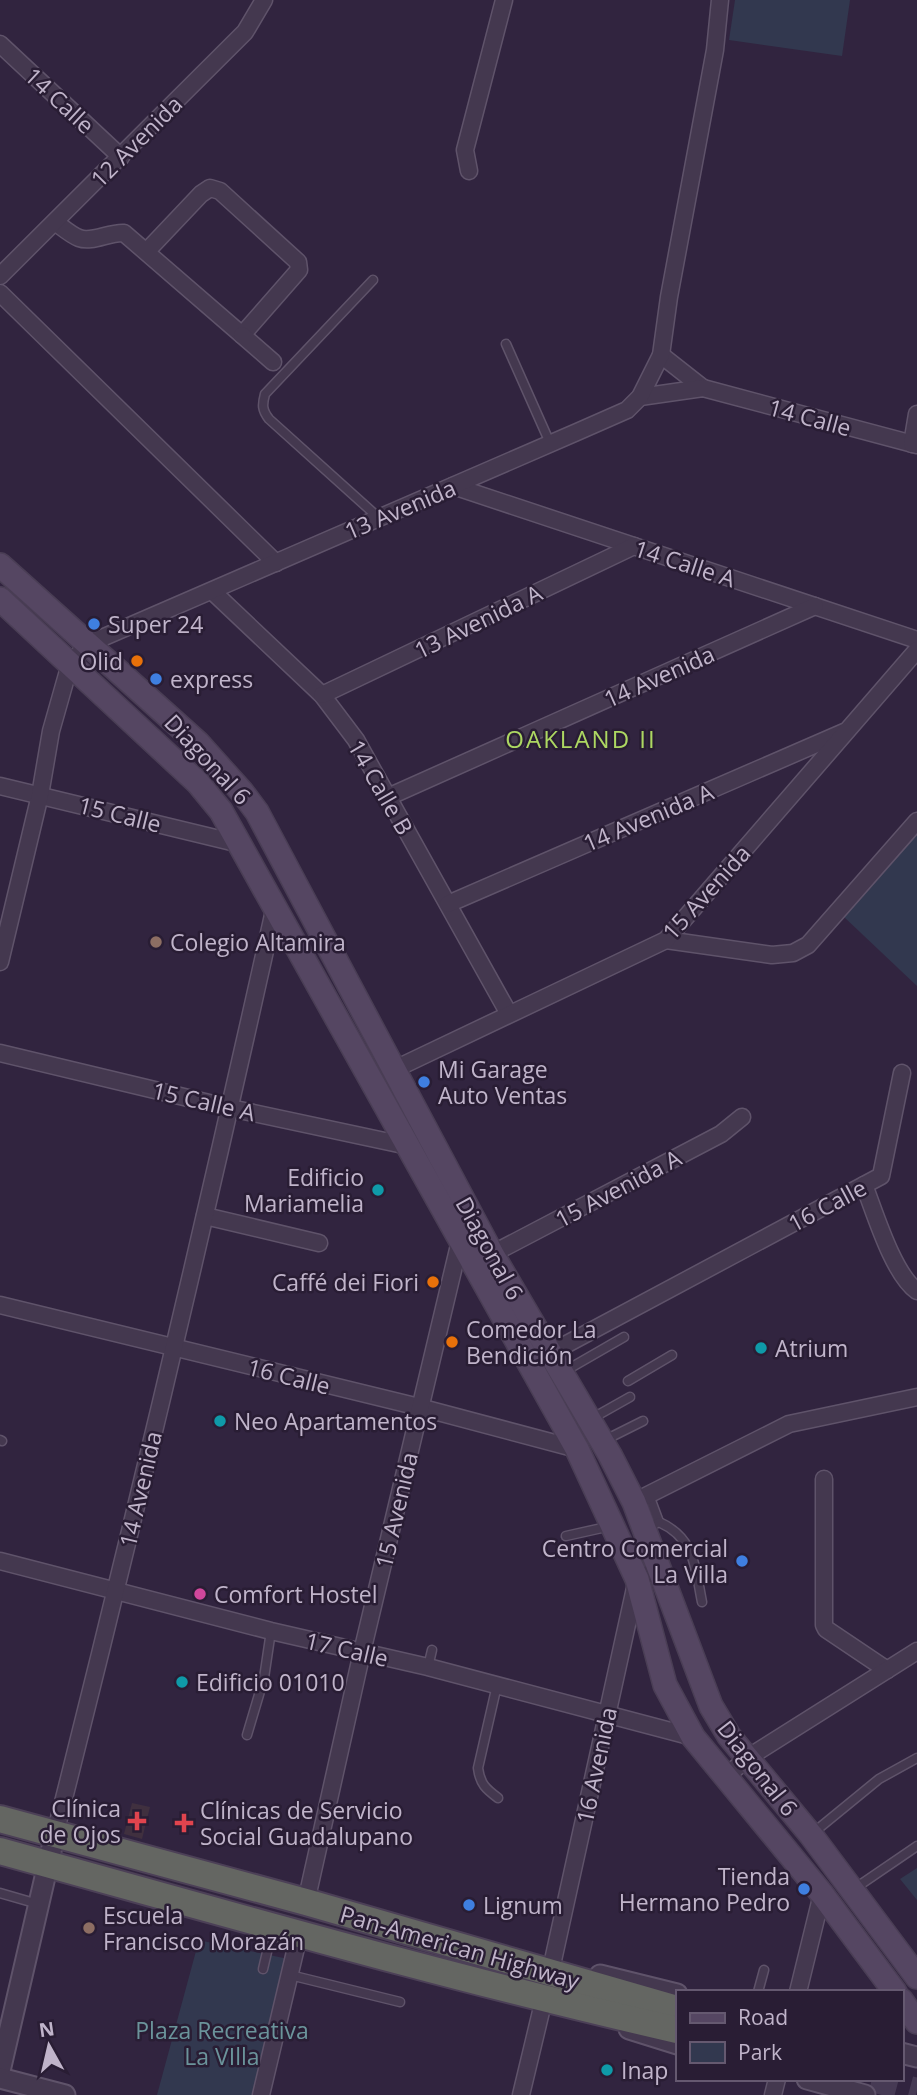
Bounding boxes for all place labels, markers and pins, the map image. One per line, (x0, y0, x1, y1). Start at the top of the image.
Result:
place label: Super 24 (108, 608, 203, 640)
marker: Super 24 (86, 616, 102, 632)
place label: Olid (79, 645, 123, 677)
marker: Olid (129, 653, 145, 669)
place label: express (170, 663, 253, 695)
marker: express (148, 671, 164, 687)
place label: Colegio Altamira (170, 926, 346, 958)
marker: Colegio Altamira (148, 934, 164, 950)
place label: Mi Garage Auto Ventas (438, 1053, 567, 1111)
marker: Mi Garage Auto Ventas (416, 1074, 432, 1090)
place label: Edificio Mariamelia (244, 1161, 364, 1219)
marker: Edificio Mariamelia (370, 1182, 386, 1198)
place label: Caffé dei Fiori (272, 1266, 419, 1298)
marker: Caffé dei Fiori (425, 1274, 441, 1290)
place label: Comedor La Bendición (466, 1313, 597, 1371)
place label: Atrium (775, 1332, 848, 1364)
marker: Comedor La Bendición (444, 1334, 460, 1350)
marker: Atrium (753, 1340, 769, 1356)
place label: Neo Apartamentos (234, 1405, 437, 1437)
marker: Neo Apartamentos (212, 1413, 228, 1429)
place label: Centro Comercial La Villa (542, 1532, 728, 1590)
marker: Centro Comercial La Villa (734, 1553, 750, 1569)
place label: Comfort Hostel (214, 1578, 377, 1610)
marker: Comfort Hostel (192, 1586, 208, 1602)
place label: Edificio 01010 (196, 1666, 345, 1698)
marker: Edificio 01010 (174, 1674, 190, 1690)
place label: Clínica de Ojos (40, 1792, 121, 1850)
place label: Clínicas de Servicio Social Guadalupano (200, 1794, 413, 1852)
marker: Clínica de Ojos (127, 1811, 147, 1831)
marker: Clínicas de Servicio Social Guadalupano (174, 1813, 194, 1833)
place label: Tienda Hermano Pedro (619, 1860, 790, 1918)
marker: Tienda Hermano Pedro (796, 1881, 812, 1897)
place label: Lignum (483, 1889, 563, 1921)
marker: Lignum (461, 1897, 477, 1913)
place label: Escuela Francisco Morazán (103, 1899, 304, 1957)
marker: Escuela Francisco Morazán (81, 1920, 97, 1936)
place label: Inap (621, 2054, 668, 2086)
marker: Inap (599, 2062, 615, 2078)

